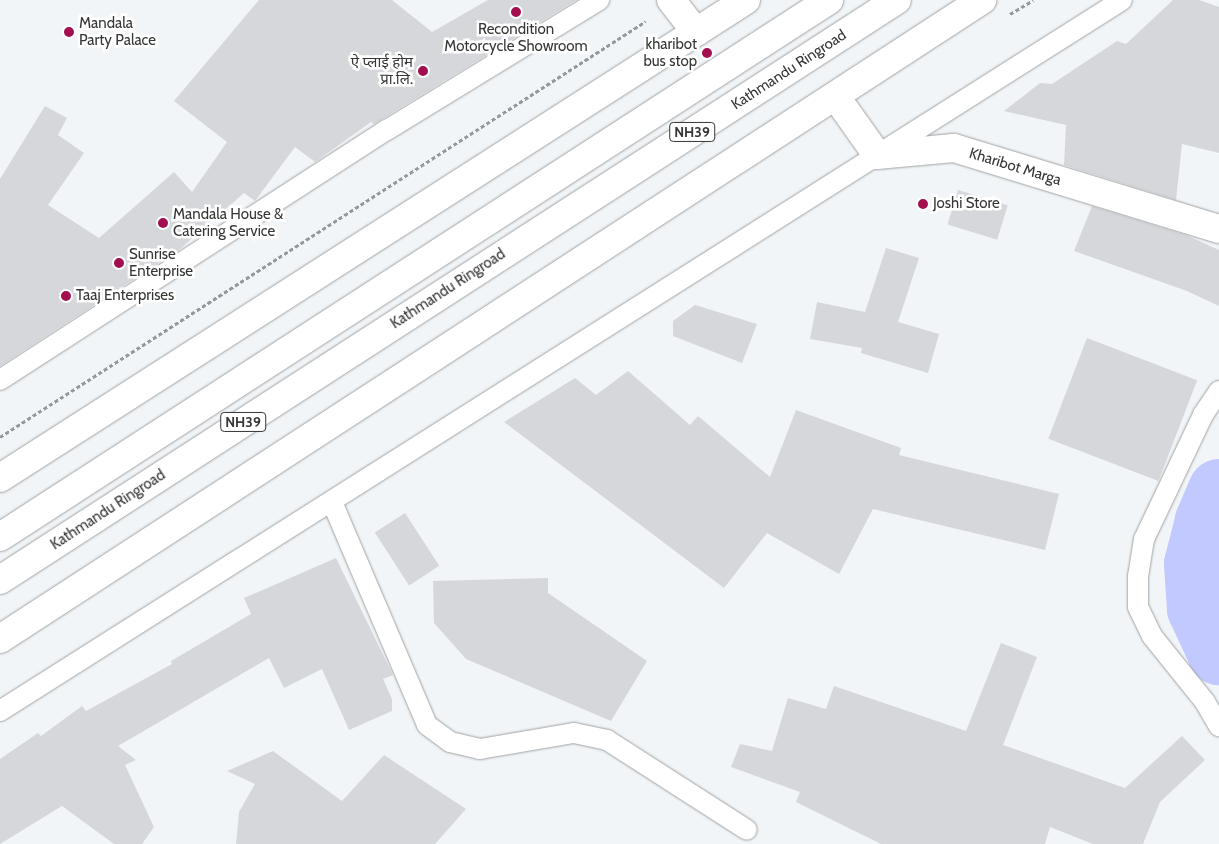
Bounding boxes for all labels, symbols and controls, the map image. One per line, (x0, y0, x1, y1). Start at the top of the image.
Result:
marker: Recondition Motorcycle Showroom (510, 6, 522, 18)
place label: Mandala Party Palace (79, 14, 156, 49)
place label: Recondition Motorcycle Showroom (444, 20, 588, 55)
marker: Mandala Party Palace (63, 26, 75, 38)
street label: Kathmandu Ringroad (728, 26, 850, 114)
place label: kharibot bus stop (643, 35, 697, 70)
marker: kharibot bus stop (701, 47, 713, 59)
place label: ऐ प्लाई होम प्रा.लि. (351, 53, 413, 88)
marker: ऐ प्लाई होम प्रा.लि. (417, 65, 429, 77)
road number: NH39 (668, 120, 716, 144)
street label: Kharibot Marga (967, 144, 1063, 190)
place label: Joshi Store (933, 195, 1000, 213)
marker: Joshi Store (917, 198, 929, 210)
place label: Mandala House & Catering Service (173, 205, 283, 240)
marker: Mandala House & Catering Service (157, 217, 169, 229)
place label: Sunrise Enterprise (129, 245, 193, 280)
street label: Kathmandu Ringroad (387, 245, 509, 333)
marker: Sunrise Enterprise (113, 257, 125, 269)
place label: Taaj Enterprises (76, 287, 174, 305)
marker: Taaj Enterprises (60, 290, 72, 302)
road number: NH39 (219, 411, 267, 434)
street label: Kathmandu Ringroad (47, 466, 169, 554)

